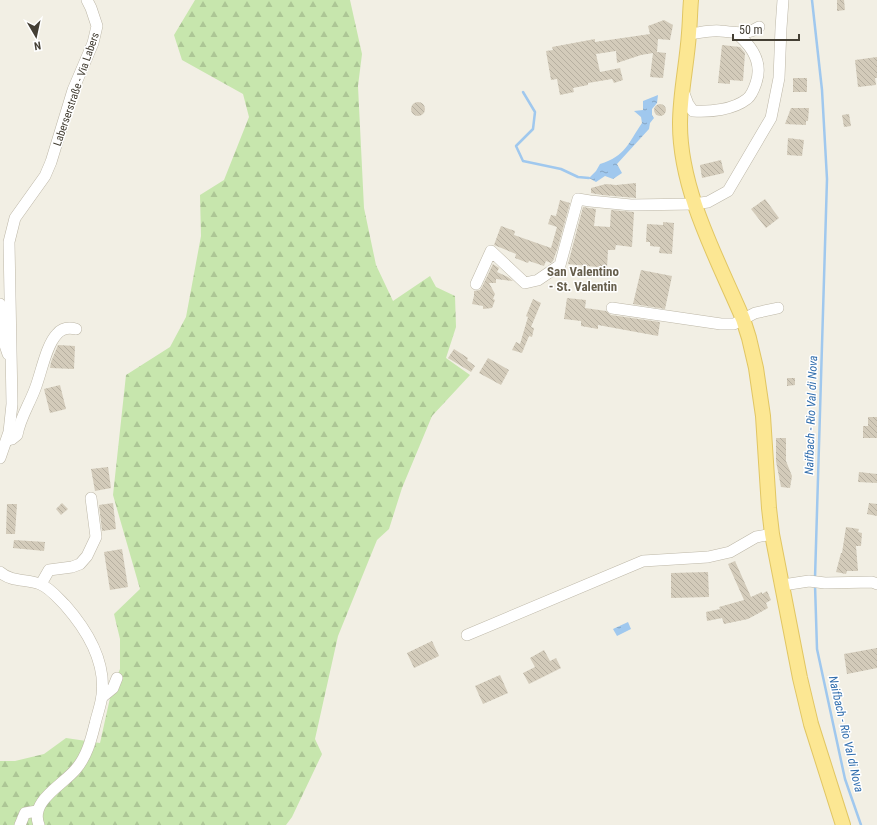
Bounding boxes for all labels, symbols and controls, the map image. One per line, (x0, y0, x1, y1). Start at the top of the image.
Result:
north arrow (16, 16, 56, 56)
scale bar (733, 16, 799, 42)
text: 50 m (739, 23, 763, 37)
street label: Laberserstraße - Via Labers (51, 31, 102, 148)
text: N (33, 38, 42, 52)
district label: San Valentino - St. Valentin (547, 264, 619, 294)
water label: Naifbach - Rio Val di Nova (802, 355, 820, 475)
water label: Naifbach - Rio Val di Nova (826, 674, 866, 794)

